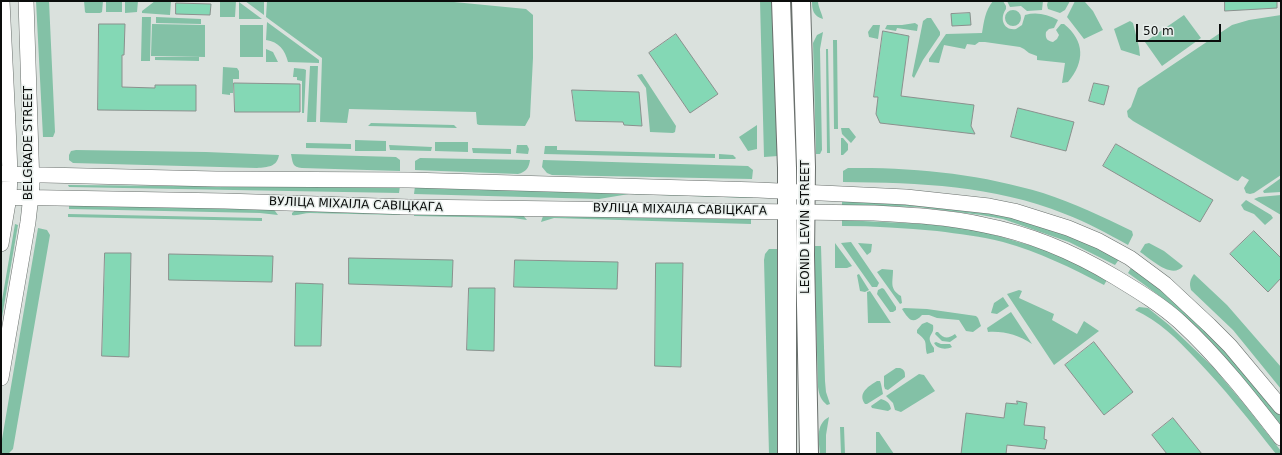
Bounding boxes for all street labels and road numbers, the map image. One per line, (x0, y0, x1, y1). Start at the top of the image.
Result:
street label: BELGRADE STREET (22, 86, 36, 200)
street label: LEONID LEVIN STREET (799, 160, 813, 294)
street label: ВУЛІЦА МІХАІЛА САВІЦКАГА (269, 195, 443, 215)
street label: ВУЛІЦА МІХАІЛА САВІЦКАГА (593, 201, 767, 219)

